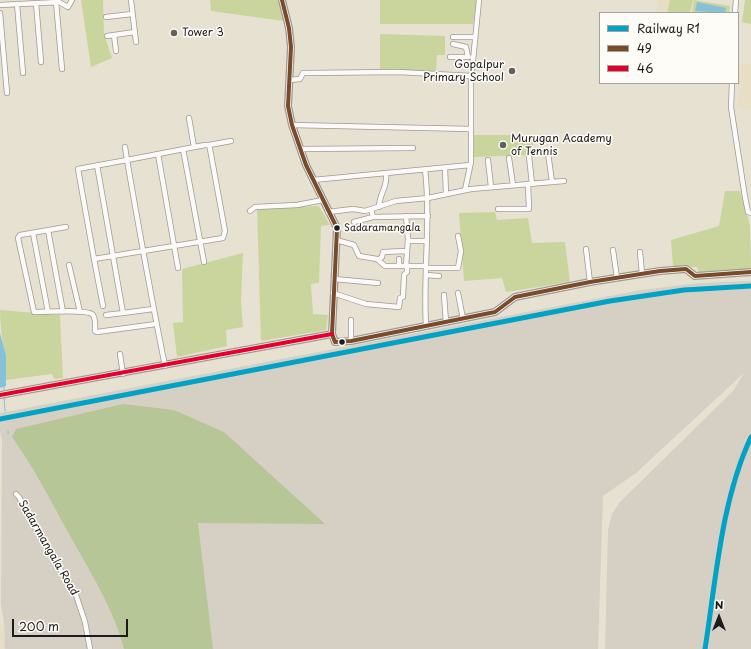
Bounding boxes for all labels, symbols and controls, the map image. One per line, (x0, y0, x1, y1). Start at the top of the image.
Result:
legend (599, 12, 739, 84)
text: Railway R1 (637, 19, 700, 37)
place label: Tower 3 (182, 26, 224, 40)
marker: Tower 3 (169, 28, 179, 38)
text: 49 (637, 39, 652, 57)
place label: Gopalpur Primary School (423, 58, 504, 84)
text: 46 (637, 59, 653, 77)
marker: Gopalpur Primary School (507, 66, 517, 76)
place label: Murugan Academy of Tennis (511, 132, 612, 158)
marker: Murugan Academy of Tennis (498, 140, 508, 150)
place label: Sadaramangala (344, 222, 421, 234)
marker: Sadaramangala (332, 223, 342, 233)
unlabelled marker (337, 337, 347, 347)
street label: Sadarmangala Road (15, 498, 81, 598)
text: N (715, 596, 723, 613)
north arrow (699, 597, 739, 637)
scale bar (14, 611, 130, 637)
text: 200 m (19, 617, 59, 635)

